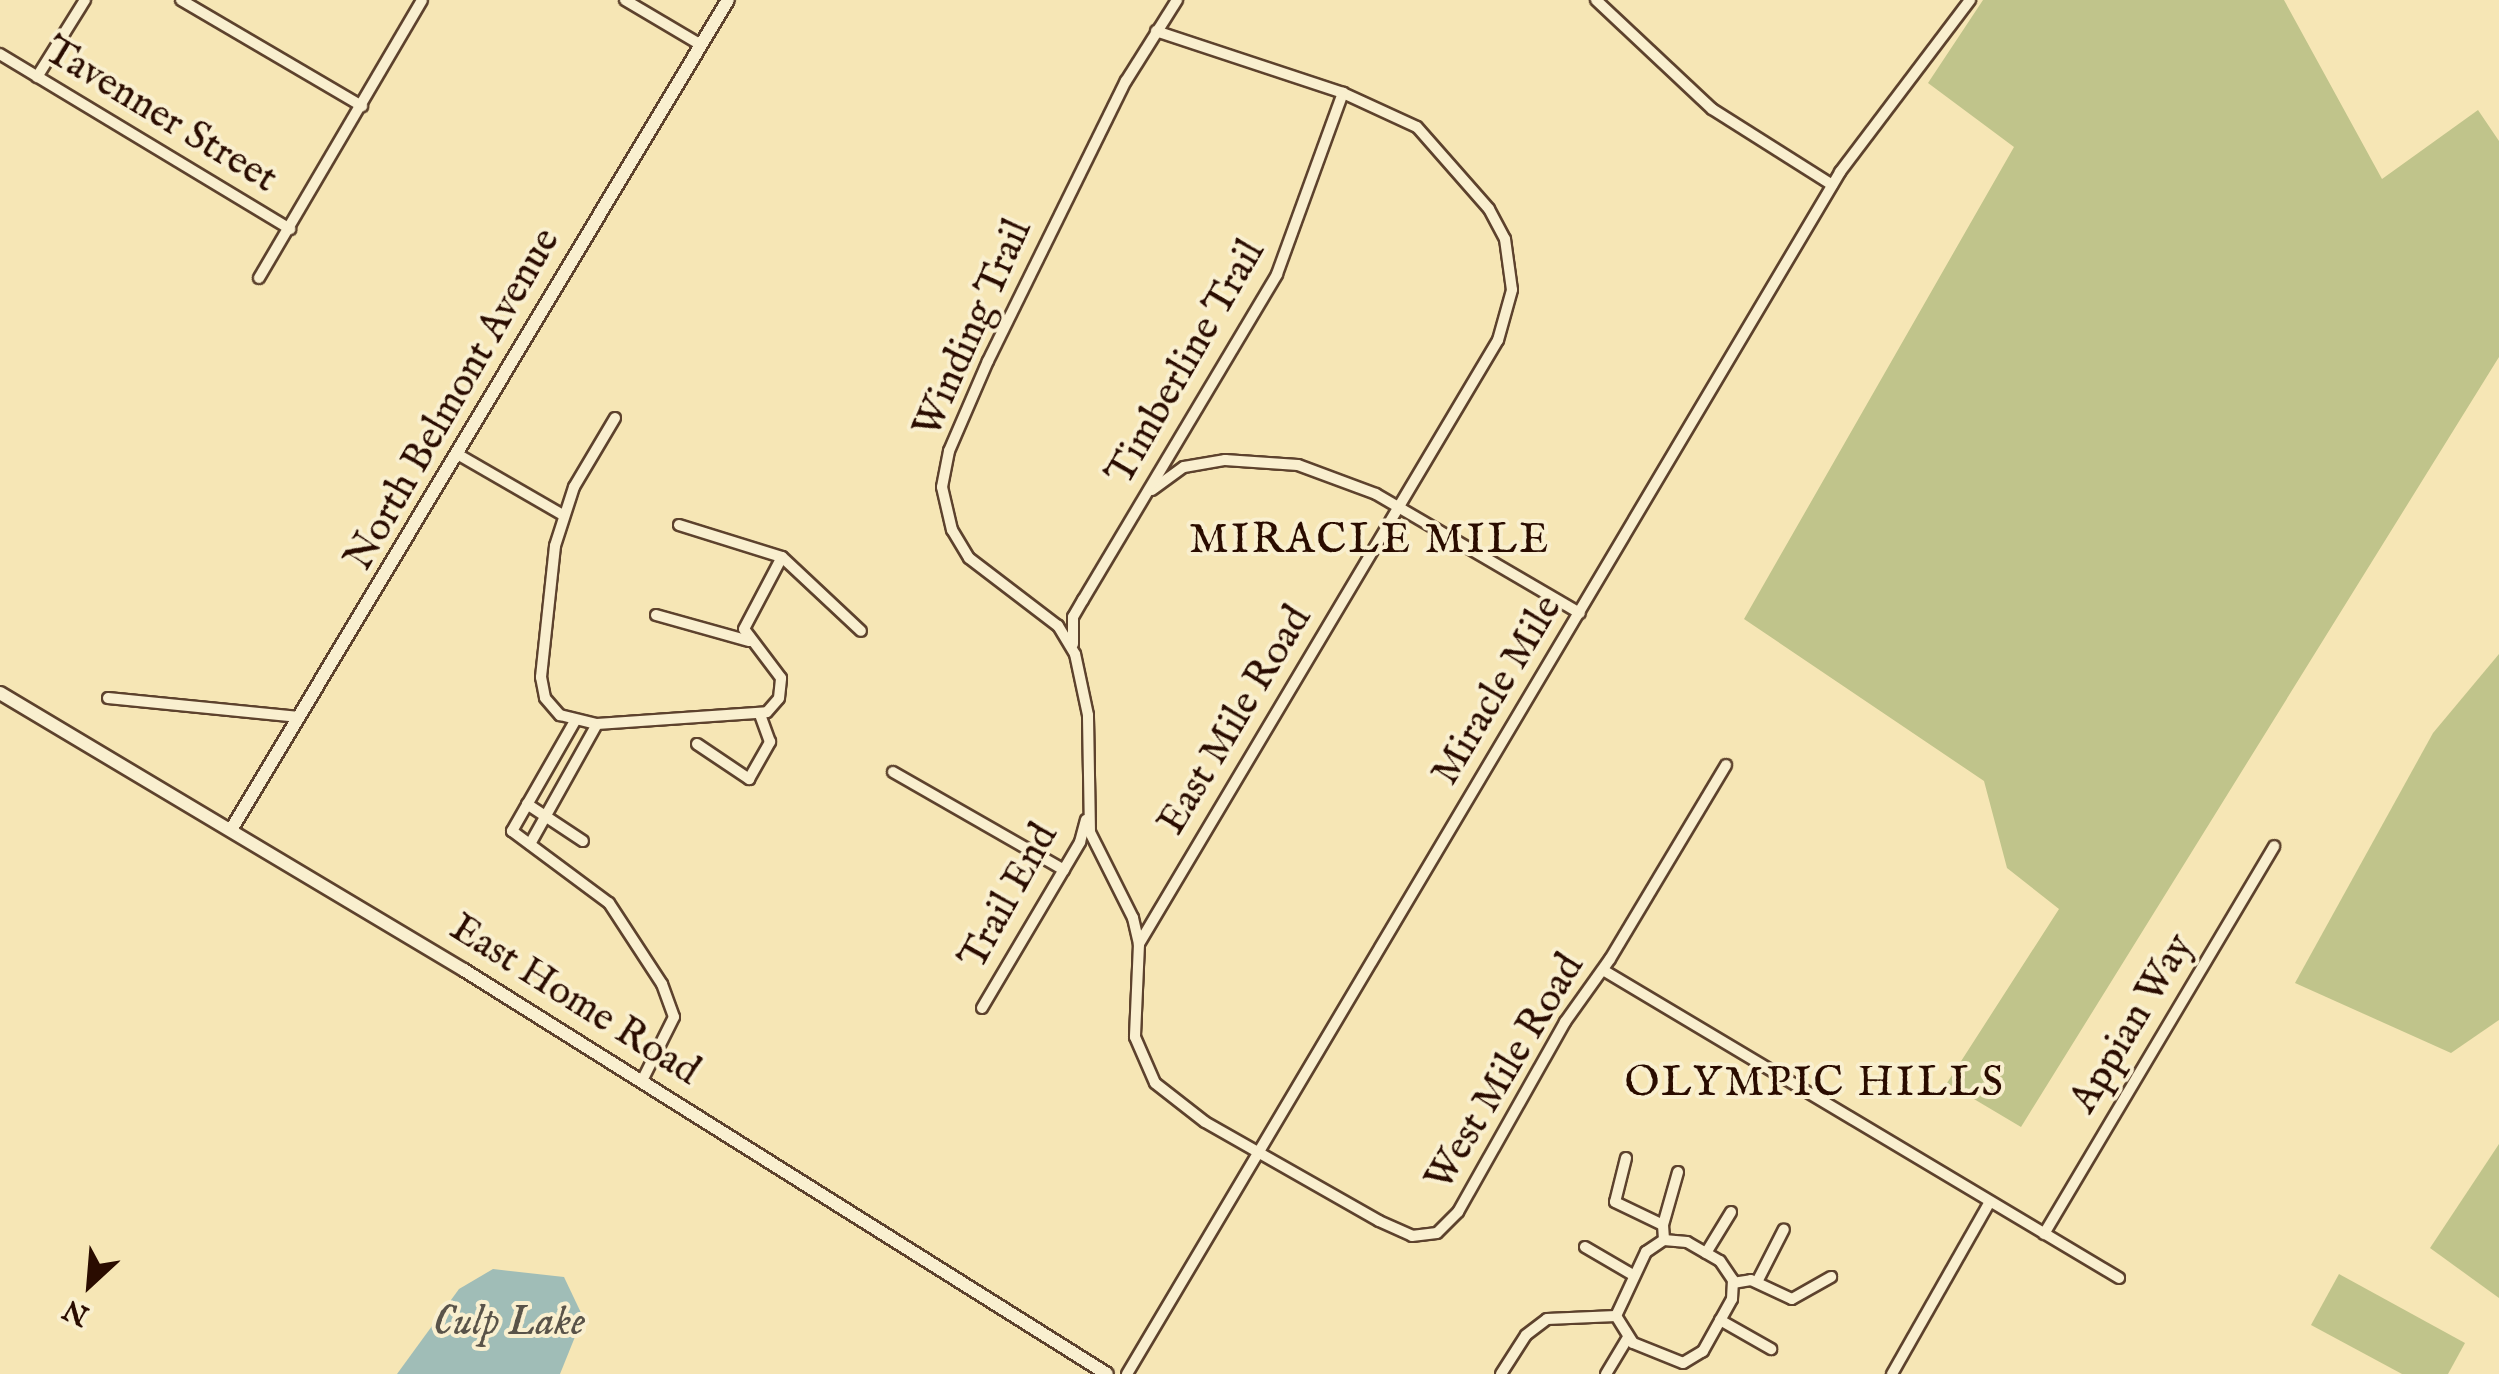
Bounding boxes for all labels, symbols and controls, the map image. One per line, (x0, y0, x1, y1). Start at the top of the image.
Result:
street label: Tavenner Street (35, 28, 285, 204)
street label: Winding Trail (905, 213, 1043, 445)
street label: North Belmont Avenue (336, 220, 572, 580)
street label: Timberline Trail (1098, 232, 1276, 494)
district label: MIRACLE MILE (1189, 516, 1551, 566)
street label: Miracle Mile (1423, 587, 1573, 795)
street label: East Mile Road (1149, 598, 1323, 844)
street label: Trail End (951, 816, 1069, 978)
street label: East Home Road (440, 905, 708, 1097)
street label: Appian Way (2061, 926, 2205, 1122)
street label: West Mile Road (1417, 946, 1595, 1200)
district label: OLYMPIC HILLS (1625, 1059, 2005, 1109)
north arrow (40, 1234, 140, 1334)
text: N (58, 1290, 95, 1332)
water label: Culp Lake (433, 1298, 585, 1348)

